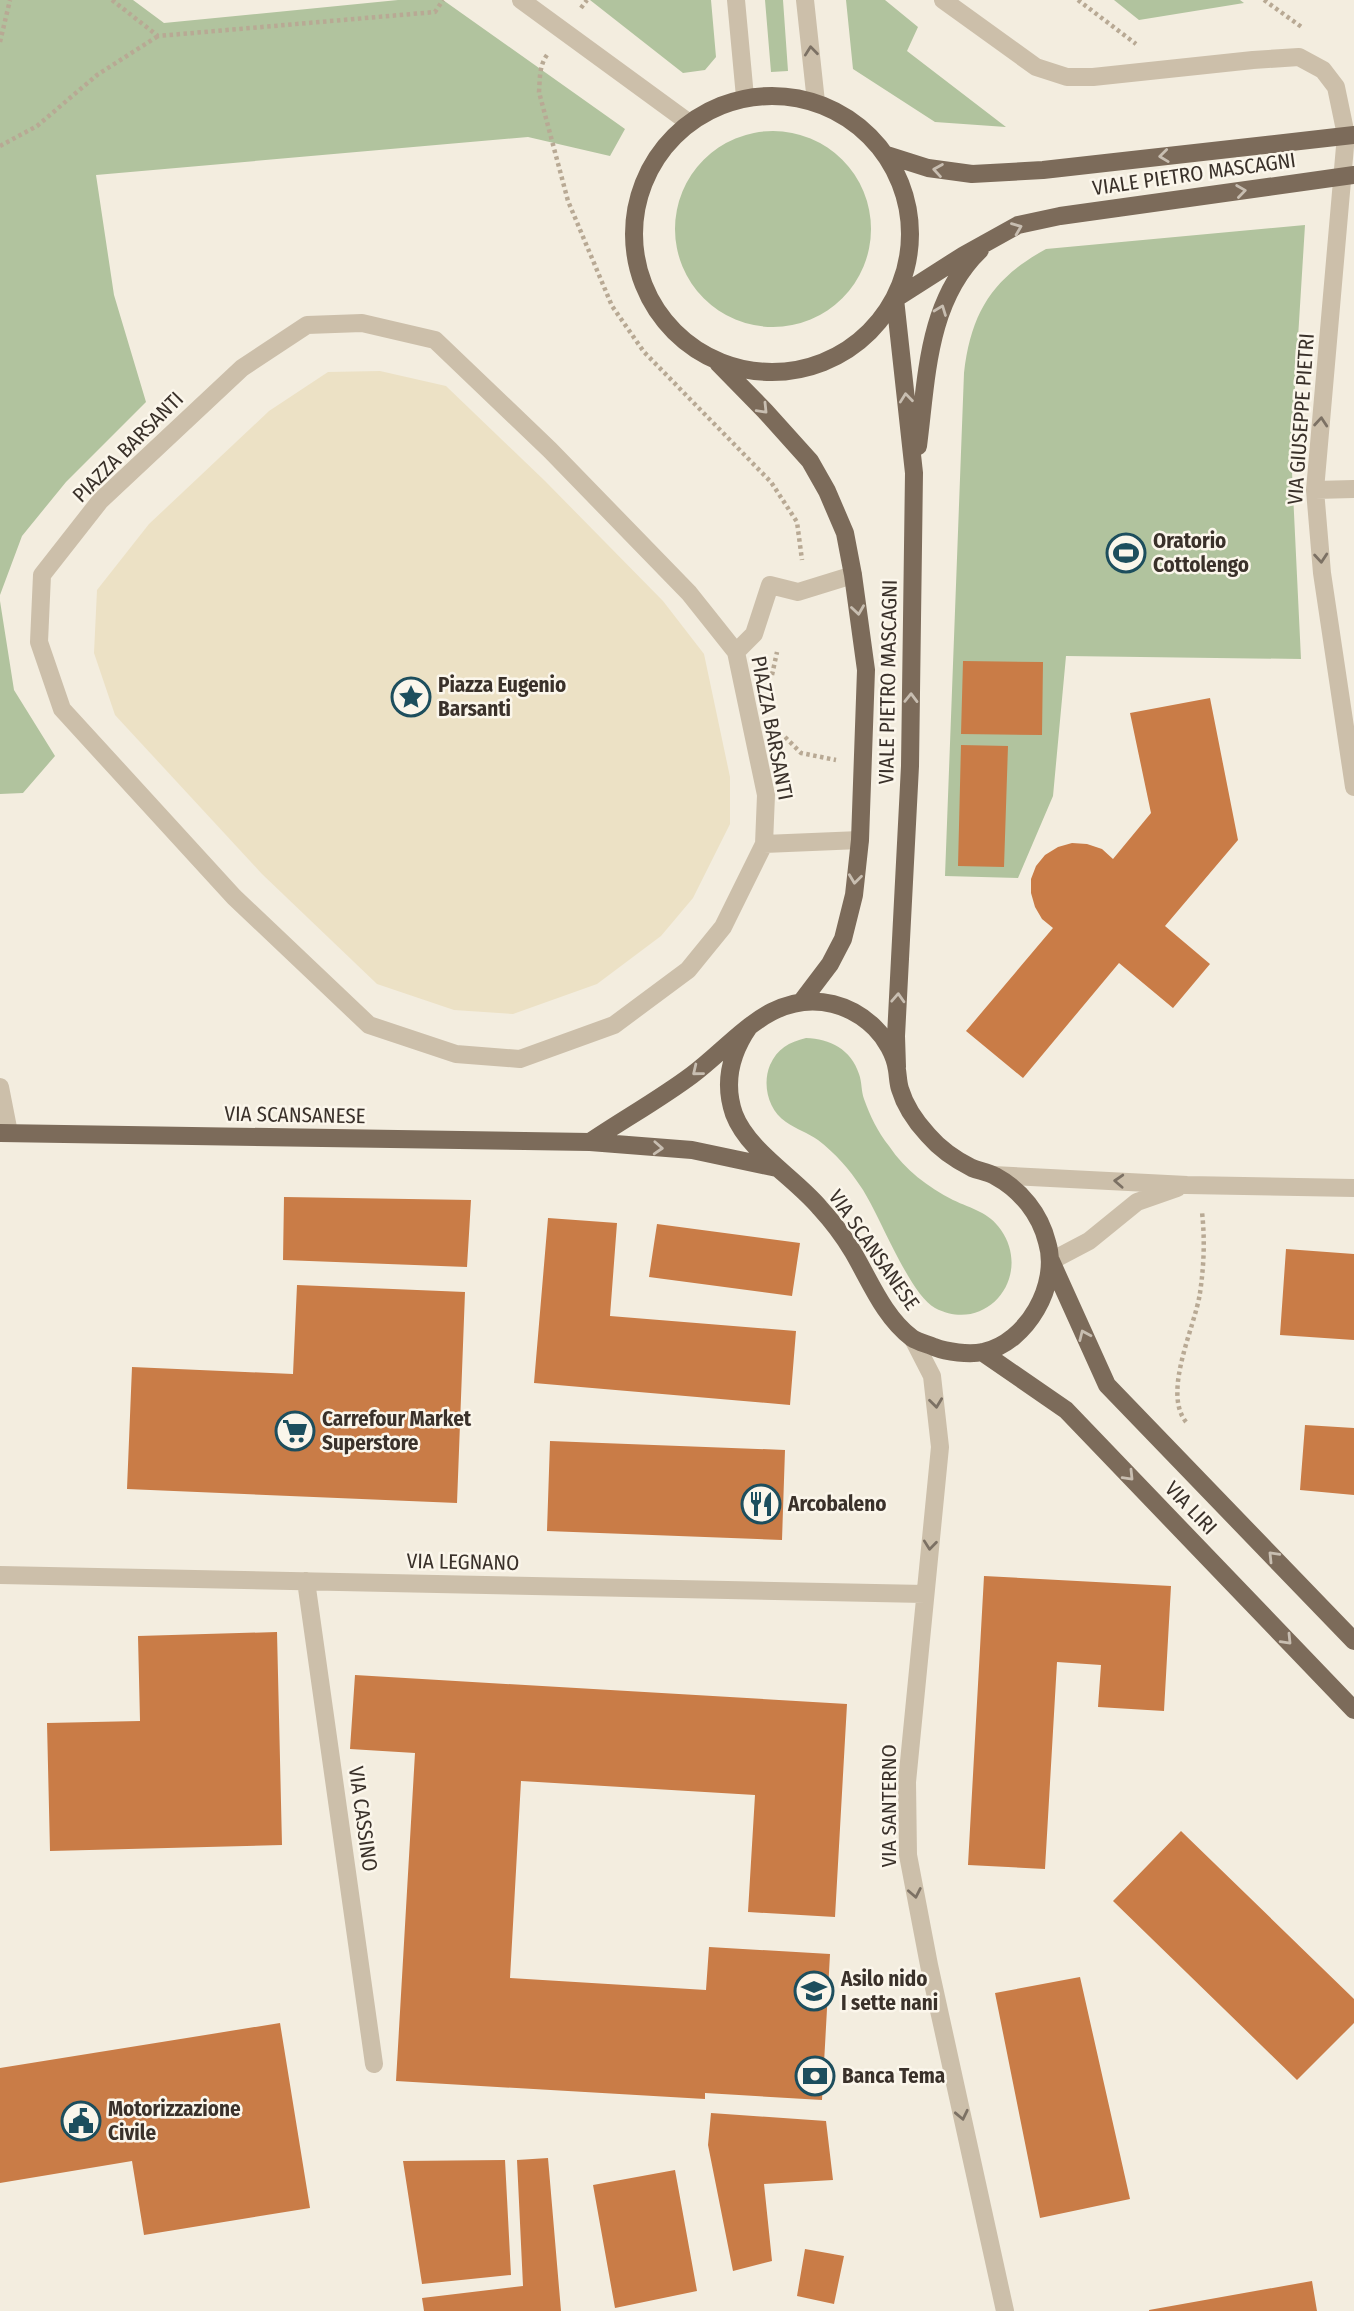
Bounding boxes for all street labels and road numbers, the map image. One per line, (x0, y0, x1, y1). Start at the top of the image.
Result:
street label: VIALE PIETRO MASCAGNI (1091, 147, 1297, 201)
street label: VIA GIUSEPPE PIETRI (1282, 332, 1320, 506)
street label: PIAZZA BARSANTI (67, 386, 189, 508)
street label: VIALE PIETRO MASCAGNI (873, 579, 903, 785)
street label: PIAZZA BARSANTI (745, 654, 799, 802)
street label: VIA SCANSANESE (224, 1101, 366, 1129)
street label: VIA SCANSANESE (823, 1185, 925, 1315)
street label: VIA LIRI (1159, 1476, 1223, 1540)
street label: VIA LEGNANO (406, 1548, 520, 1576)
street label: VIA SANTERNO (876, 1744, 902, 1868)
street label: VIA CASSINO (343, 1765, 383, 1873)

